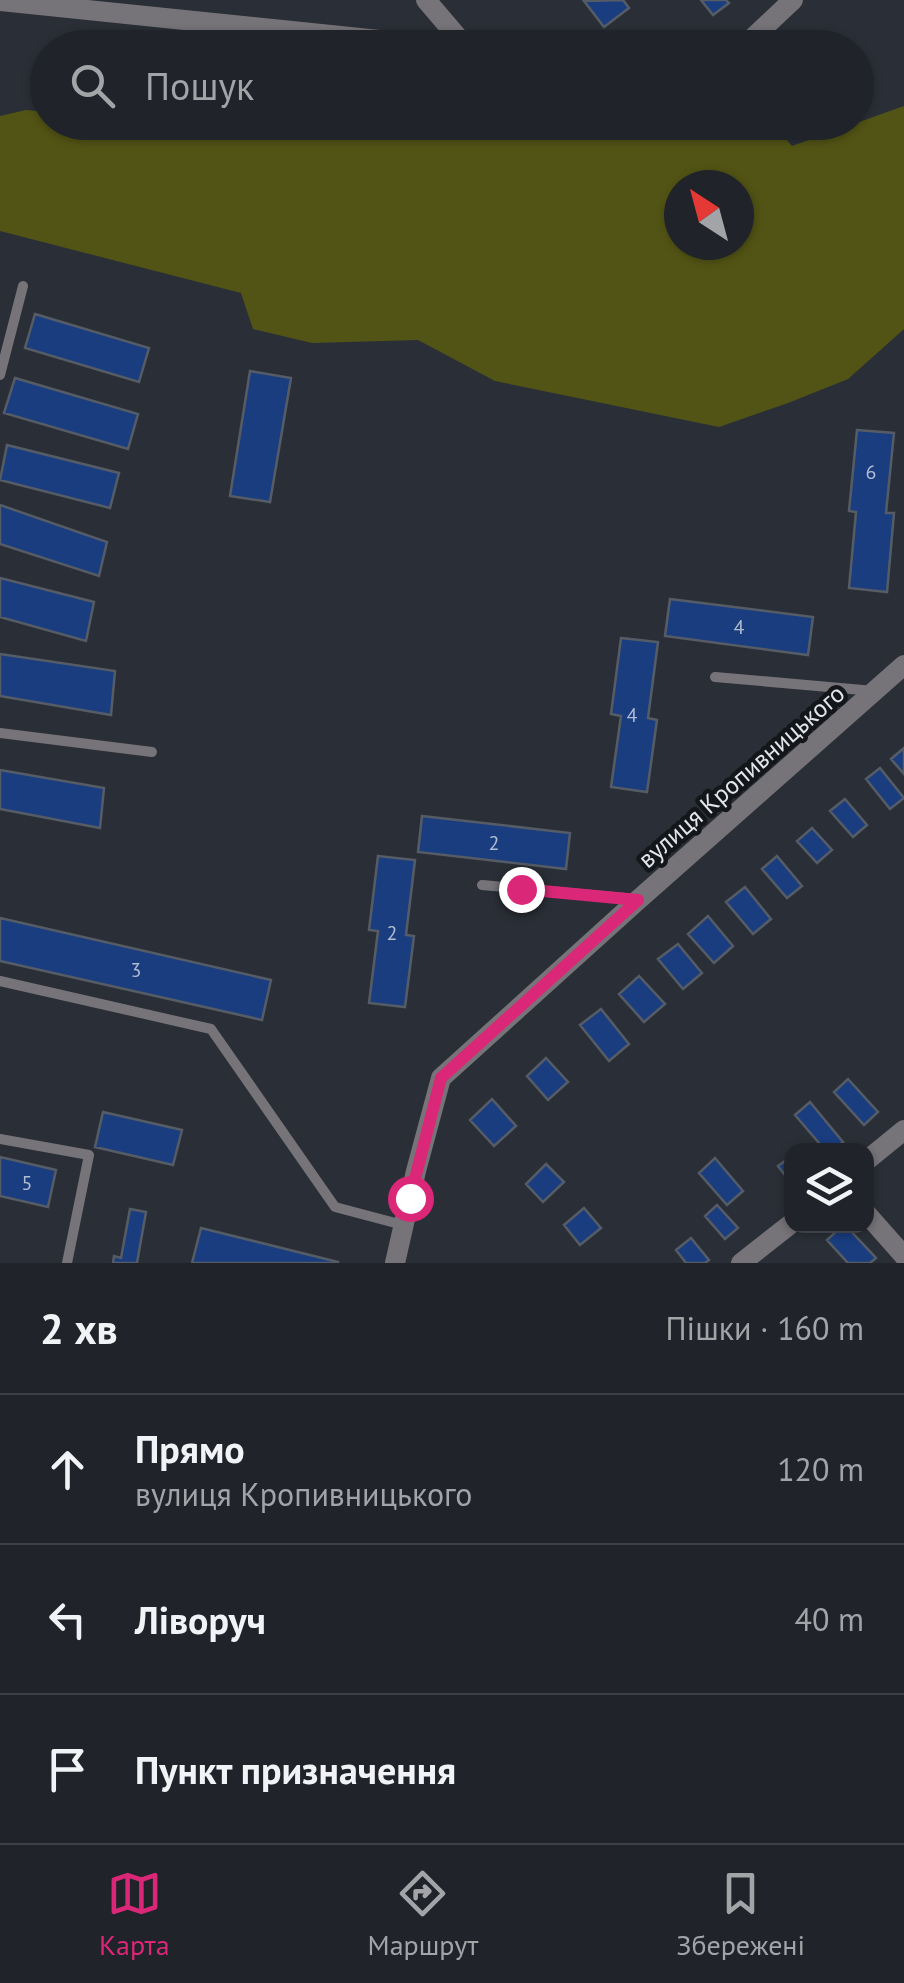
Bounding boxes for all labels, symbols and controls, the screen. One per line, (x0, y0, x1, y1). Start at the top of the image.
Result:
search box (30, 30, 874, 140)
icon: search (65, 58, 120, 113)
text: Пошук (145, 61, 254, 110)
north arrow (664, 170, 754, 260)
house number: 6 (866, 459, 876, 485)
house number: 4 (734, 614, 745, 640)
street label: вулиця Кропивницького (631, 677, 851, 875)
house number: 4 (627, 702, 638, 728)
house number: 2 (489, 830, 499, 856)
route end (499, 867, 545, 913)
house number: 2 (387, 920, 397, 946)
house number: 3 (131, 957, 141, 983)
map controls (784, 1143, 874, 1233)
button: layers (784, 1143, 874, 1233)
house number: 5 (22, 1170, 32, 1196)
route start (388, 1176, 434, 1222)
text: 2 хв (40, 1301, 118, 1356)
text: Пішки · 160 m (666, 1307, 864, 1349)
text: Прямо (135, 1424, 245, 1473)
icon: ahead (40, 1442, 95, 1497)
text: 120 m (777, 1448, 864, 1490)
text: вулиця Кропивницького (135, 1473, 473, 1515)
icon: left (40, 1592, 95, 1647)
text: Ліворуч (135, 1595, 266, 1644)
text: 40 m (795, 1598, 864, 1640)
icon: arrive (40, 1742, 95, 1797)
text: Пункт призначення (135, 1745, 456, 1794)
tab: Карта (99, 1866, 170, 1963)
tab: Маршрут (368, 1866, 478, 1963)
tab: Збережені (676, 1866, 805, 1963)

